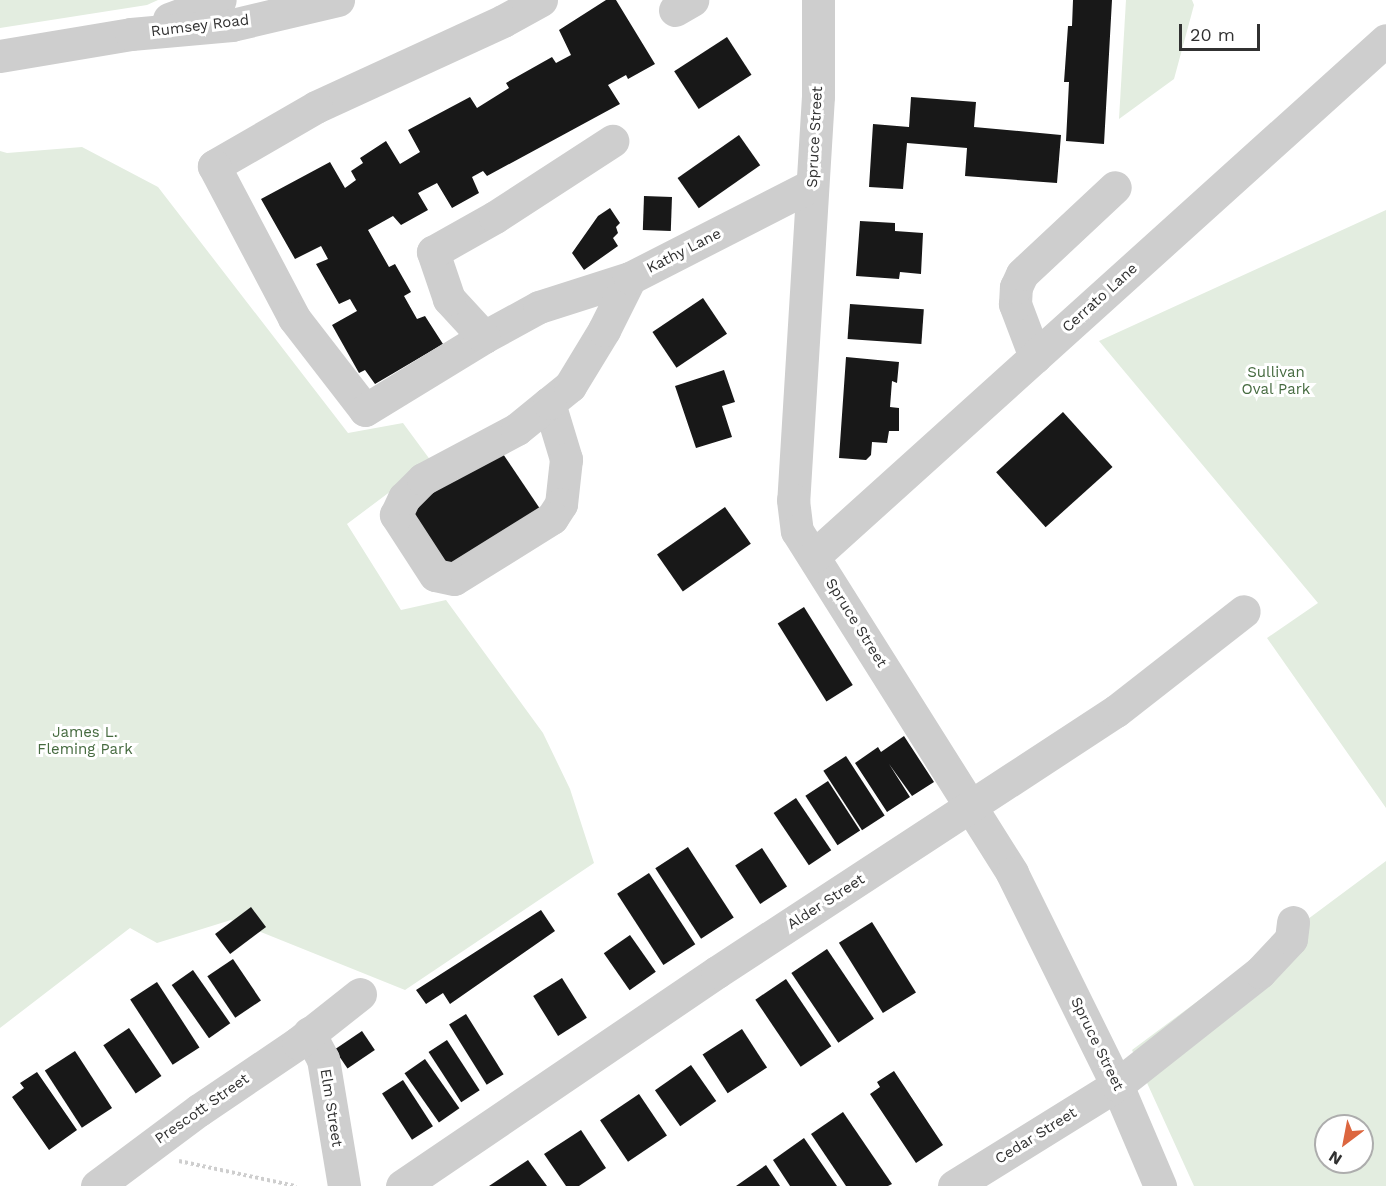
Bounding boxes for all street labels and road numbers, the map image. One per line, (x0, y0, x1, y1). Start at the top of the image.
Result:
street label: Rumsey Road (150, 11, 250, 41)
street label: Spruce Street (803, 86, 827, 188)
street label: Kathy Lane (644, 224, 724, 278)
street label: Cerrato Lane (1059, 260, 1141, 336)
street label: Spruce Street (821, 575, 891, 671)
street label: Alder Street (784, 870, 868, 934)
street label: Spruce Street (1067, 994, 1127, 1094)
street label: Elm Street (316, 1068, 346, 1148)
street label: Prescott Street (151, 1070, 253, 1148)
street label: Cedar Street (992, 1104, 1080, 1168)

